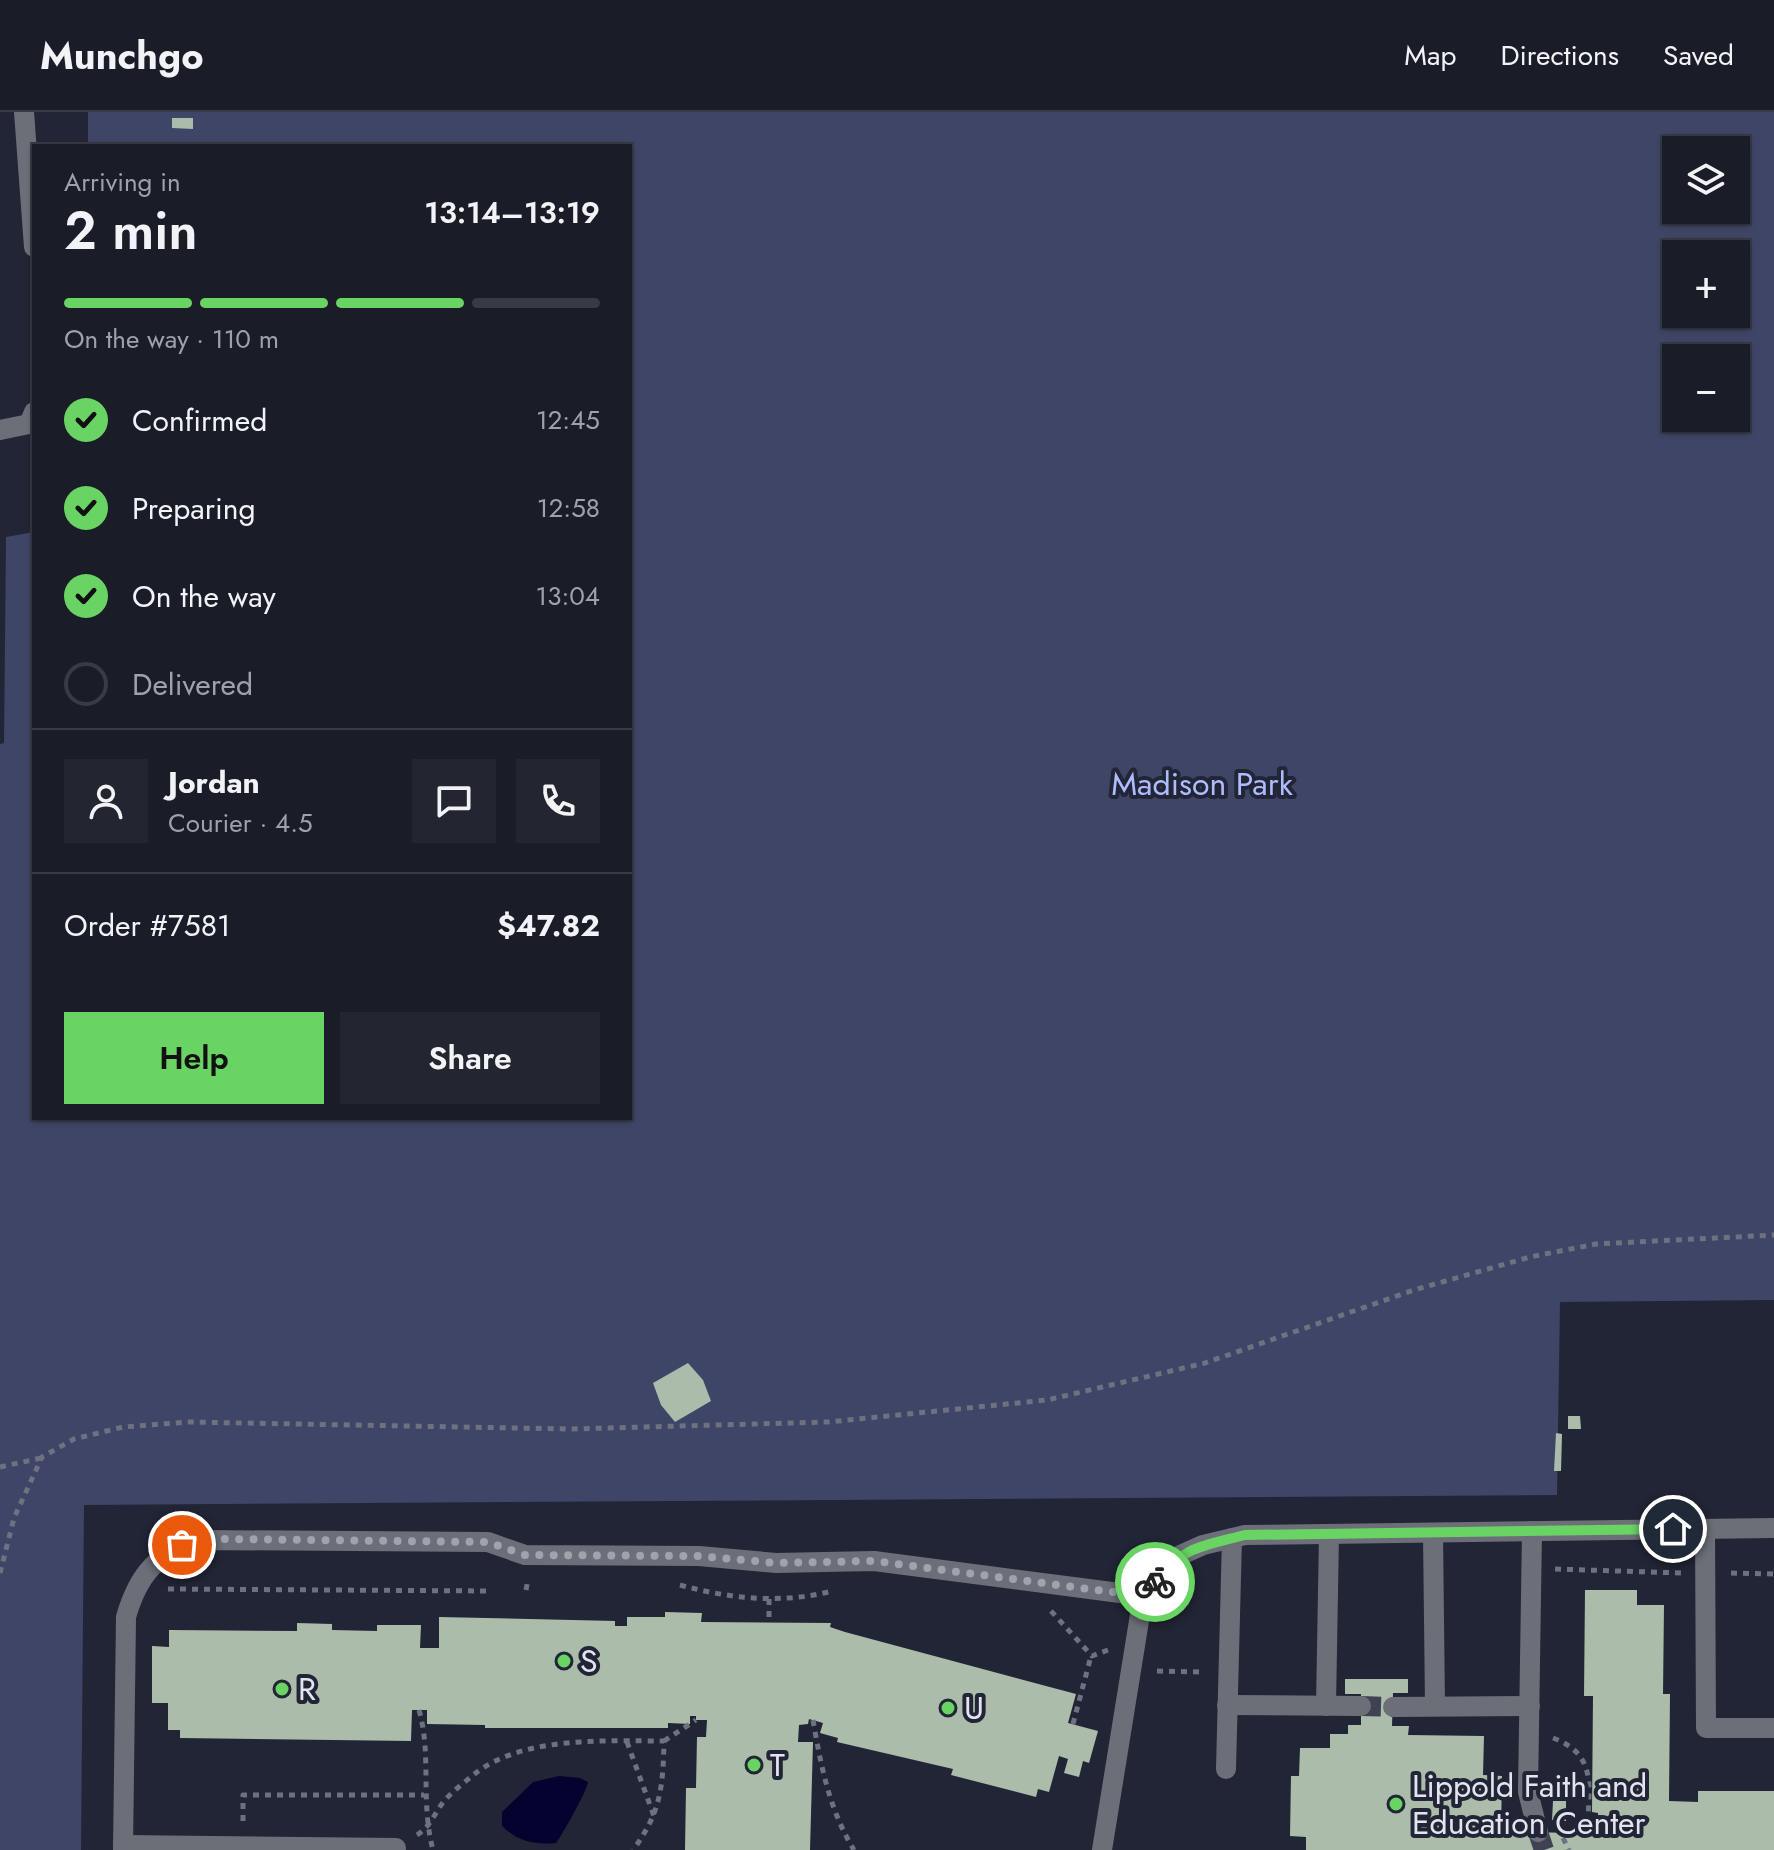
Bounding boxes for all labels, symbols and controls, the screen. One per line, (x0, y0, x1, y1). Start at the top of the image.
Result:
text: Munchgo (40, 28, 204, 83)
text: Map (1404, 35, 1456, 76)
text: Directions (1500, 35, 1619, 76)
text: Saved (1663, 35, 1734, 76)
map controls (1662, 136, 1750, 432)
button: layers (1662, 136, 1750, 224)
text: Arriving in (64, 163, 181, 201)
text: 13:14–13:19 (424, 191, 600, 234)
text: 2 min (64, 193, 197, 269)
button: + (1662, 240, 1750, 328)
text: On the way · 110 m (64, 320, 279, 358)
button: − (1662, 344, 1750, 432)
icon: check (64, 398, 108, 442)
text: Confirmed (132, 399, 267, 442)
text: 12:45 (536, 401, 600, 439)
icon: check (64, 486, 108, 530)
text: Preparing (132, 487, 256, 530)
text: 12:58 (537, 489, 600, 527)
icon: check (64, 574, 108, 618)
text: On the way (132, 575, 276, 618)
text: 13:04 (536, 577, 600, 615)
text: Delivered (132, 663, 253, 706)
button: person (64, 759, 148, 843)
button: chat (412, 759, 496, 843)
button: phone (516, 759, 600, 843)
text: Jordan (168, 761, 260, 804)
park label: Madison Park (1111, 761, 1294, 807)
text: Courier · 4.5 (168, 804, 313, 842)
text: Order #7581 (64, 904, 231, 947)
text: $47.82 (497, 904, 600, 947)
button: Help (64, 1012, 324, 1104)
button: Share (340, 1012, 600, 1104)
pin (1639, 1495, 1707, 1563)
icon: home (1651, 1507, 1695, 1551)
pin (148, 1511, 216, 1579)
icon: bag (160, 1523, 204, 1567)
courier (1115, 1542, 1195, 1622)
icon: bike (1133, 1560, 1177, 1604)
place label: S (580, 1638, 598, 1684)
marker: S (555, 1652, 573, 1670)
place label: R (298, 1666, 316, 1712)
marker: R (273, 1680, 291, 1698)
place label: U (964, 1685, 984, 1731)
marker: U (939, 1699, 957, 1717)
place label: T (770, 1742, 785, 1788)
marker: T (745, 1756, 763, 1774)
place label: Lippold Faith and Education Center (1412, 1763, 1647, 1846)
marker: Lippold Faith and Education Center (1387, 1795, 1405, 1813)

